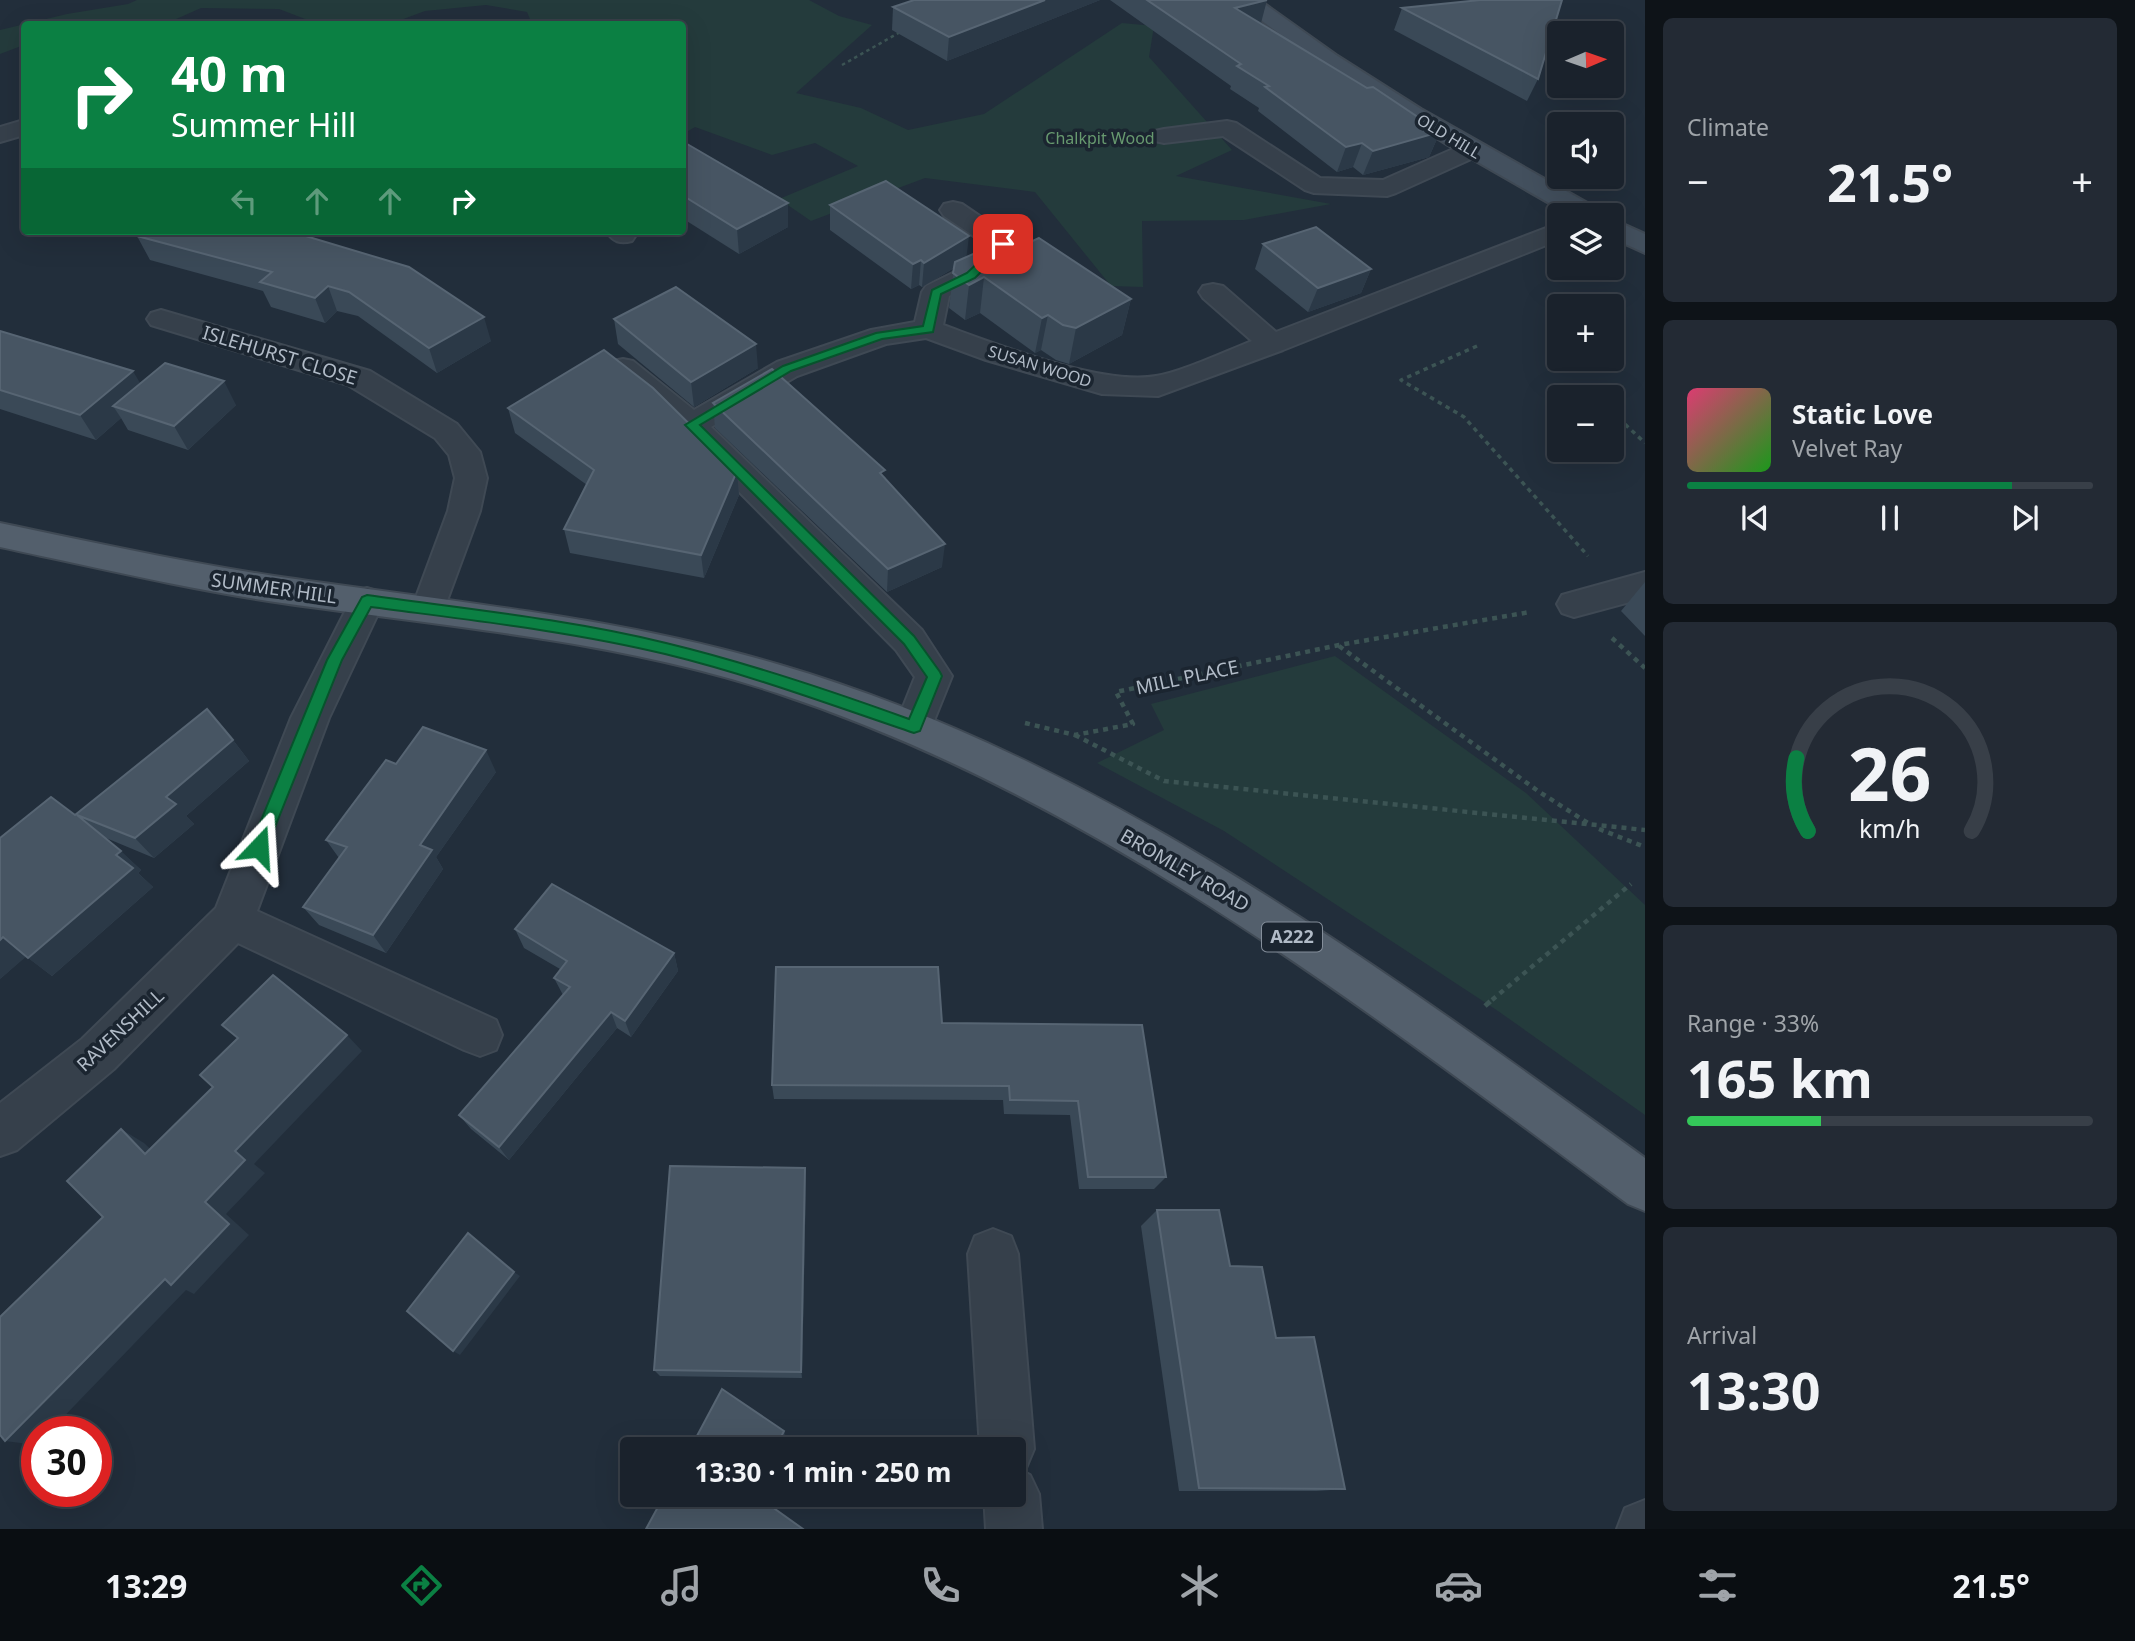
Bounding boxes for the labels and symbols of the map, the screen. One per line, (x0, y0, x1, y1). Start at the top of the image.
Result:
north arrow (1547, 21, 1624, 98)
street label: OLD HILL (1413, 108, 1485, 164)
park label: Chalkpit Wood (1045, 127, 1155, 149)
pin (973, 214, 1033, 274)
street label: ISLEHURST CLOSE (199, 319, 361, 391)
street label: SUSAN WOOD (986, 340, 1094, 392)
street label: SUMMER HILL (210, 566, 339, 610)
street label: MILL PLACE (1133, 653, 1241, 701)
position arrow (222, 810, 296, 884)
street label: BROMLEY ROAD (1116, 823, 1254, 917)
road number: A222 (1262, 922, 1322, 952)
street label: RAVENSHILL (71, 983, 169, 1077)
speed limit sign: 30 (21, 1416, 112, 1507)

